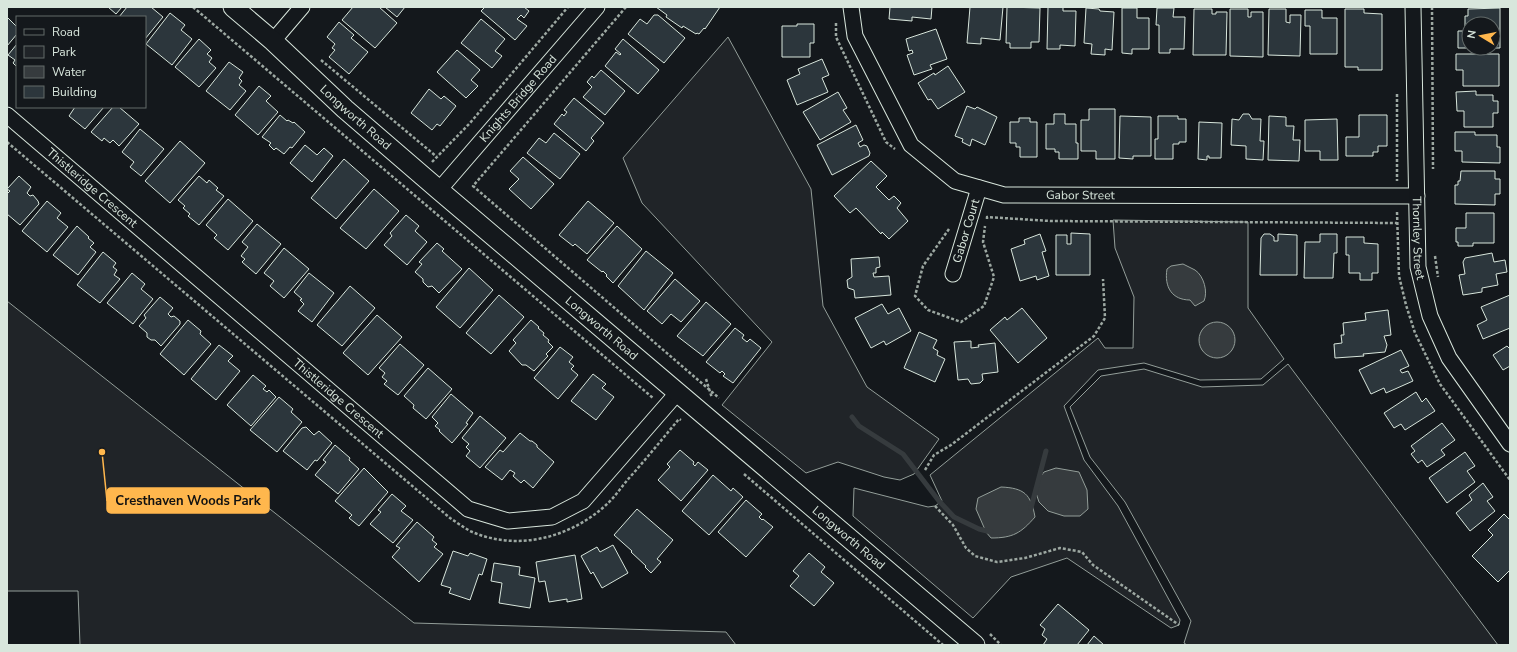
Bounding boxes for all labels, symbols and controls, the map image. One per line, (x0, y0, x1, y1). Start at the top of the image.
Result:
legend (16, 16, 146, 108)
north arrow (1461, 16, 1501, 56)
text: Road (52, 24, 80, 40)
text: N (1464, 29, 1480, 40)
text: Park (52, 44, 77, 60)
street label: Knights Bridge Road (476, 51, 560, 146)
text: Water (52, 64, 86, 80)
street label: Longworth Road (316, 81, 395, 153)
text: Building (52, 84, 97, 100)
street label: Thistleridge Crescent (43, 144, 142, 232)
street label: Gabor Street (1046, 187, 1116, 203)
street label: Gabor Court (949, 196, 983, 265)
street label: Thornley Street (1409, 196, 1429, 282)
street label: Longworth Road (562, 293, 641, 363)
street label: Thistleridge Crescent (290, 355, 388, 442)
callout: Cresthaven Woods Park (107, 488, 269, 513)
text: Cresthaven Woods Park (115, 492, 262, 510)
street label: Longworth Road (809, 502, 888, 573)

